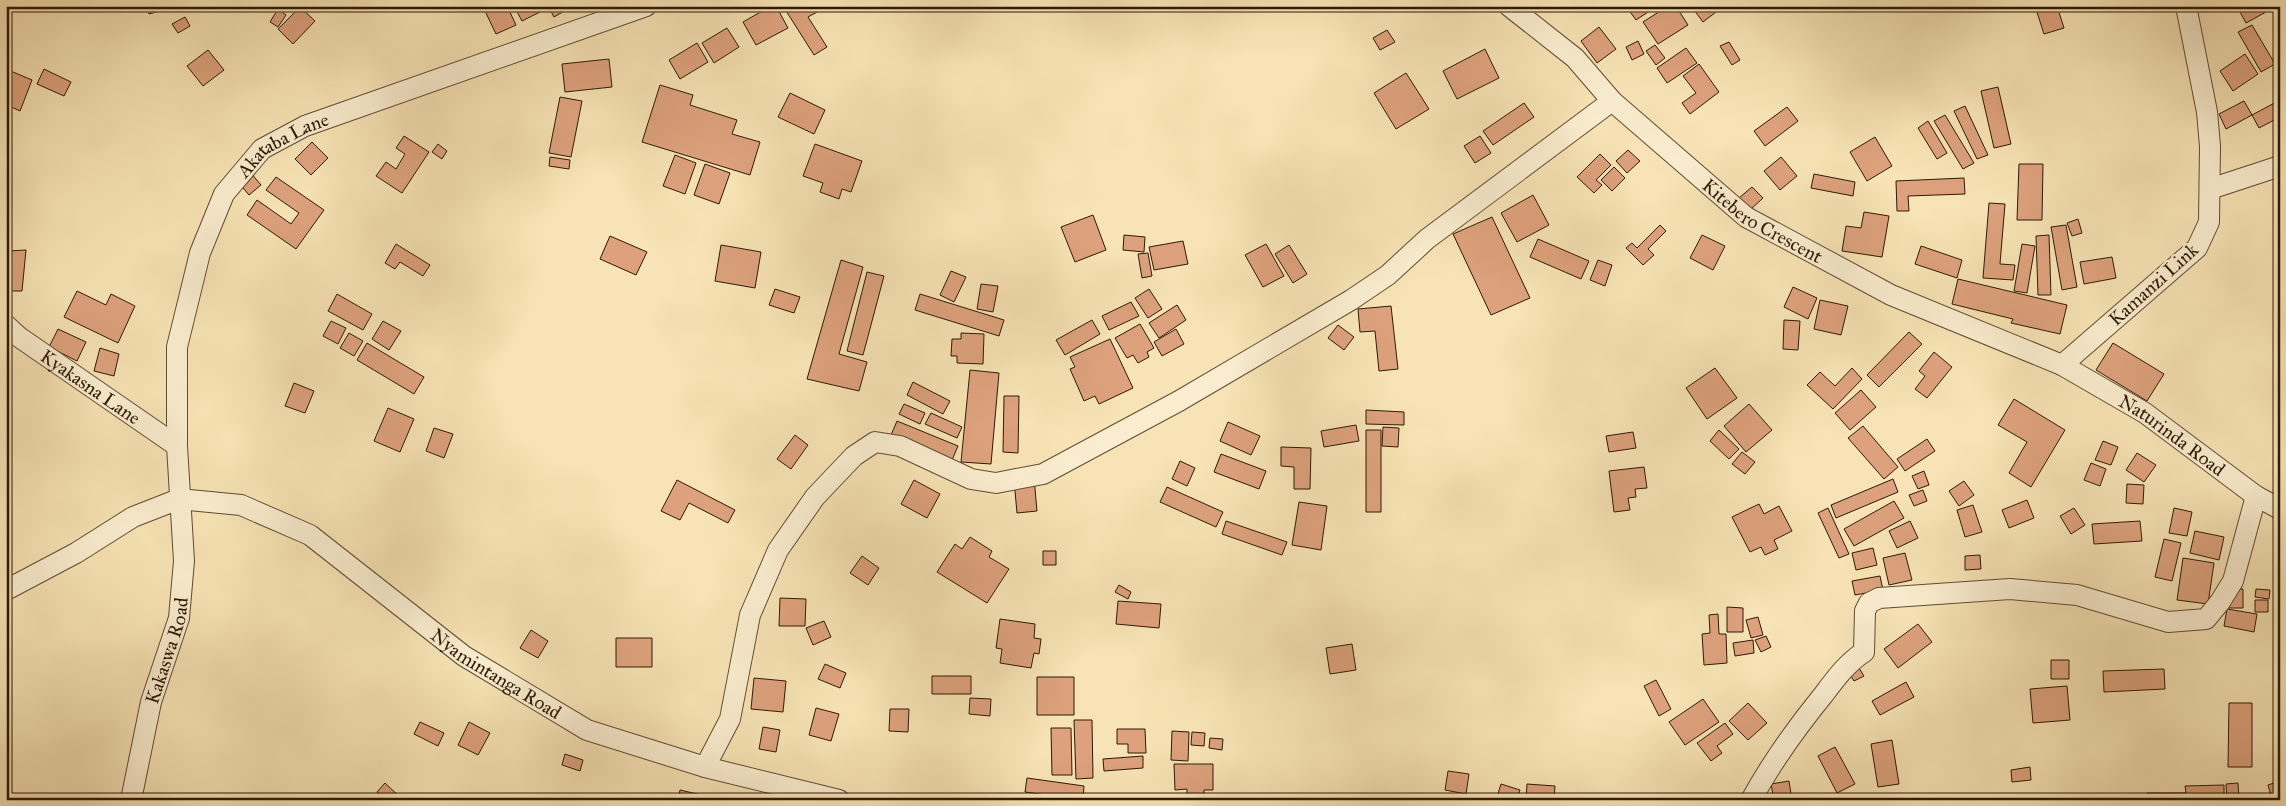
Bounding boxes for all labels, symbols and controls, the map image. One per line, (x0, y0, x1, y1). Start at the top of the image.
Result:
street label: Akataba Lane (231, 108, 332, 183)
street label: Kitebero Crescent (1698, 174, 1827, 268)
street label: Kamanzi Link (2104, 238, 2203, 330)
street label: Kyakasna Lane (36, 345, 145, 429)
street label: Naturinda Road (2115, 389, 2230, 481)
street label: Kakaswa Road (140, 596, 193, 707)
street label: Nyamintanga Road (426, 623, 566, 724)

